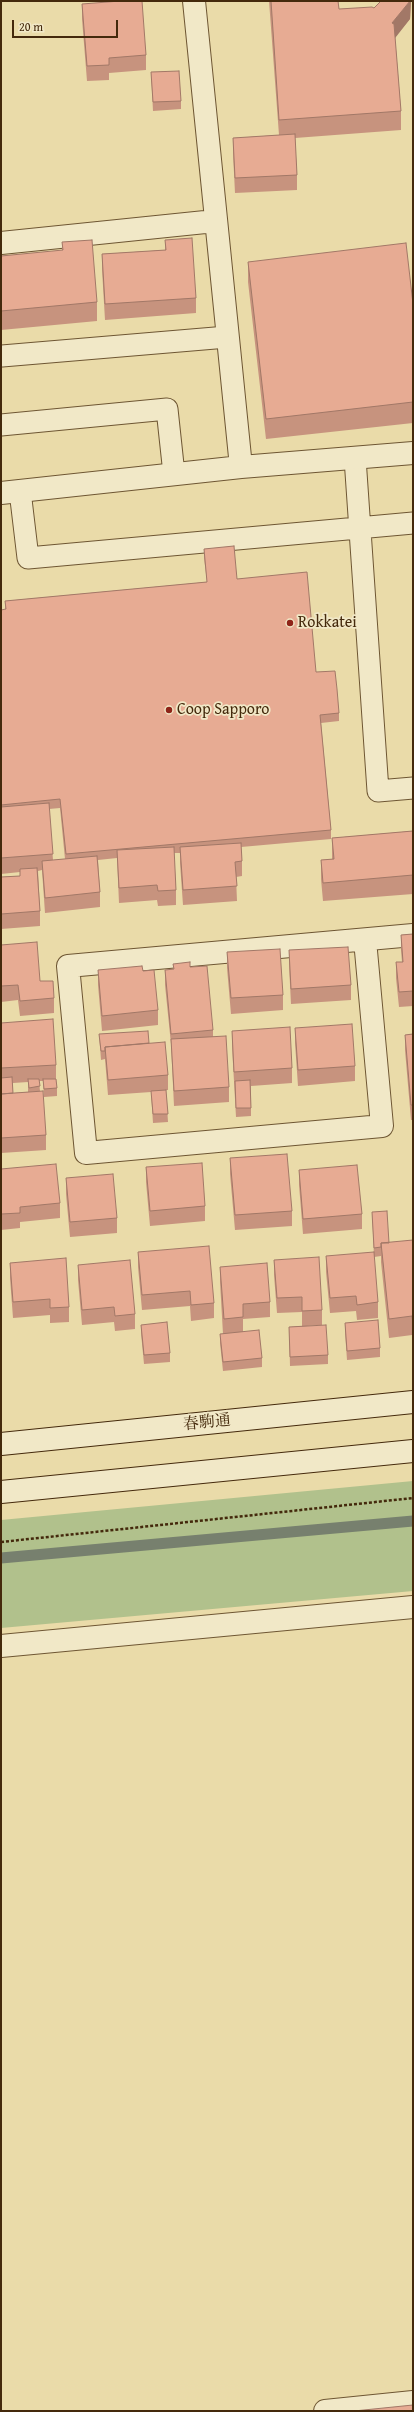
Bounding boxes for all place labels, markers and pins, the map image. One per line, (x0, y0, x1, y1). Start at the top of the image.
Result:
place label: Rokkatei (298, 613, 357, 633)
marker: Rokkatei (285, 618, 295, 628)
place label: Coop Sapporo (177, 700, 270, 720)
marker: Coop Sapporo (164, 705, 174, 715)

